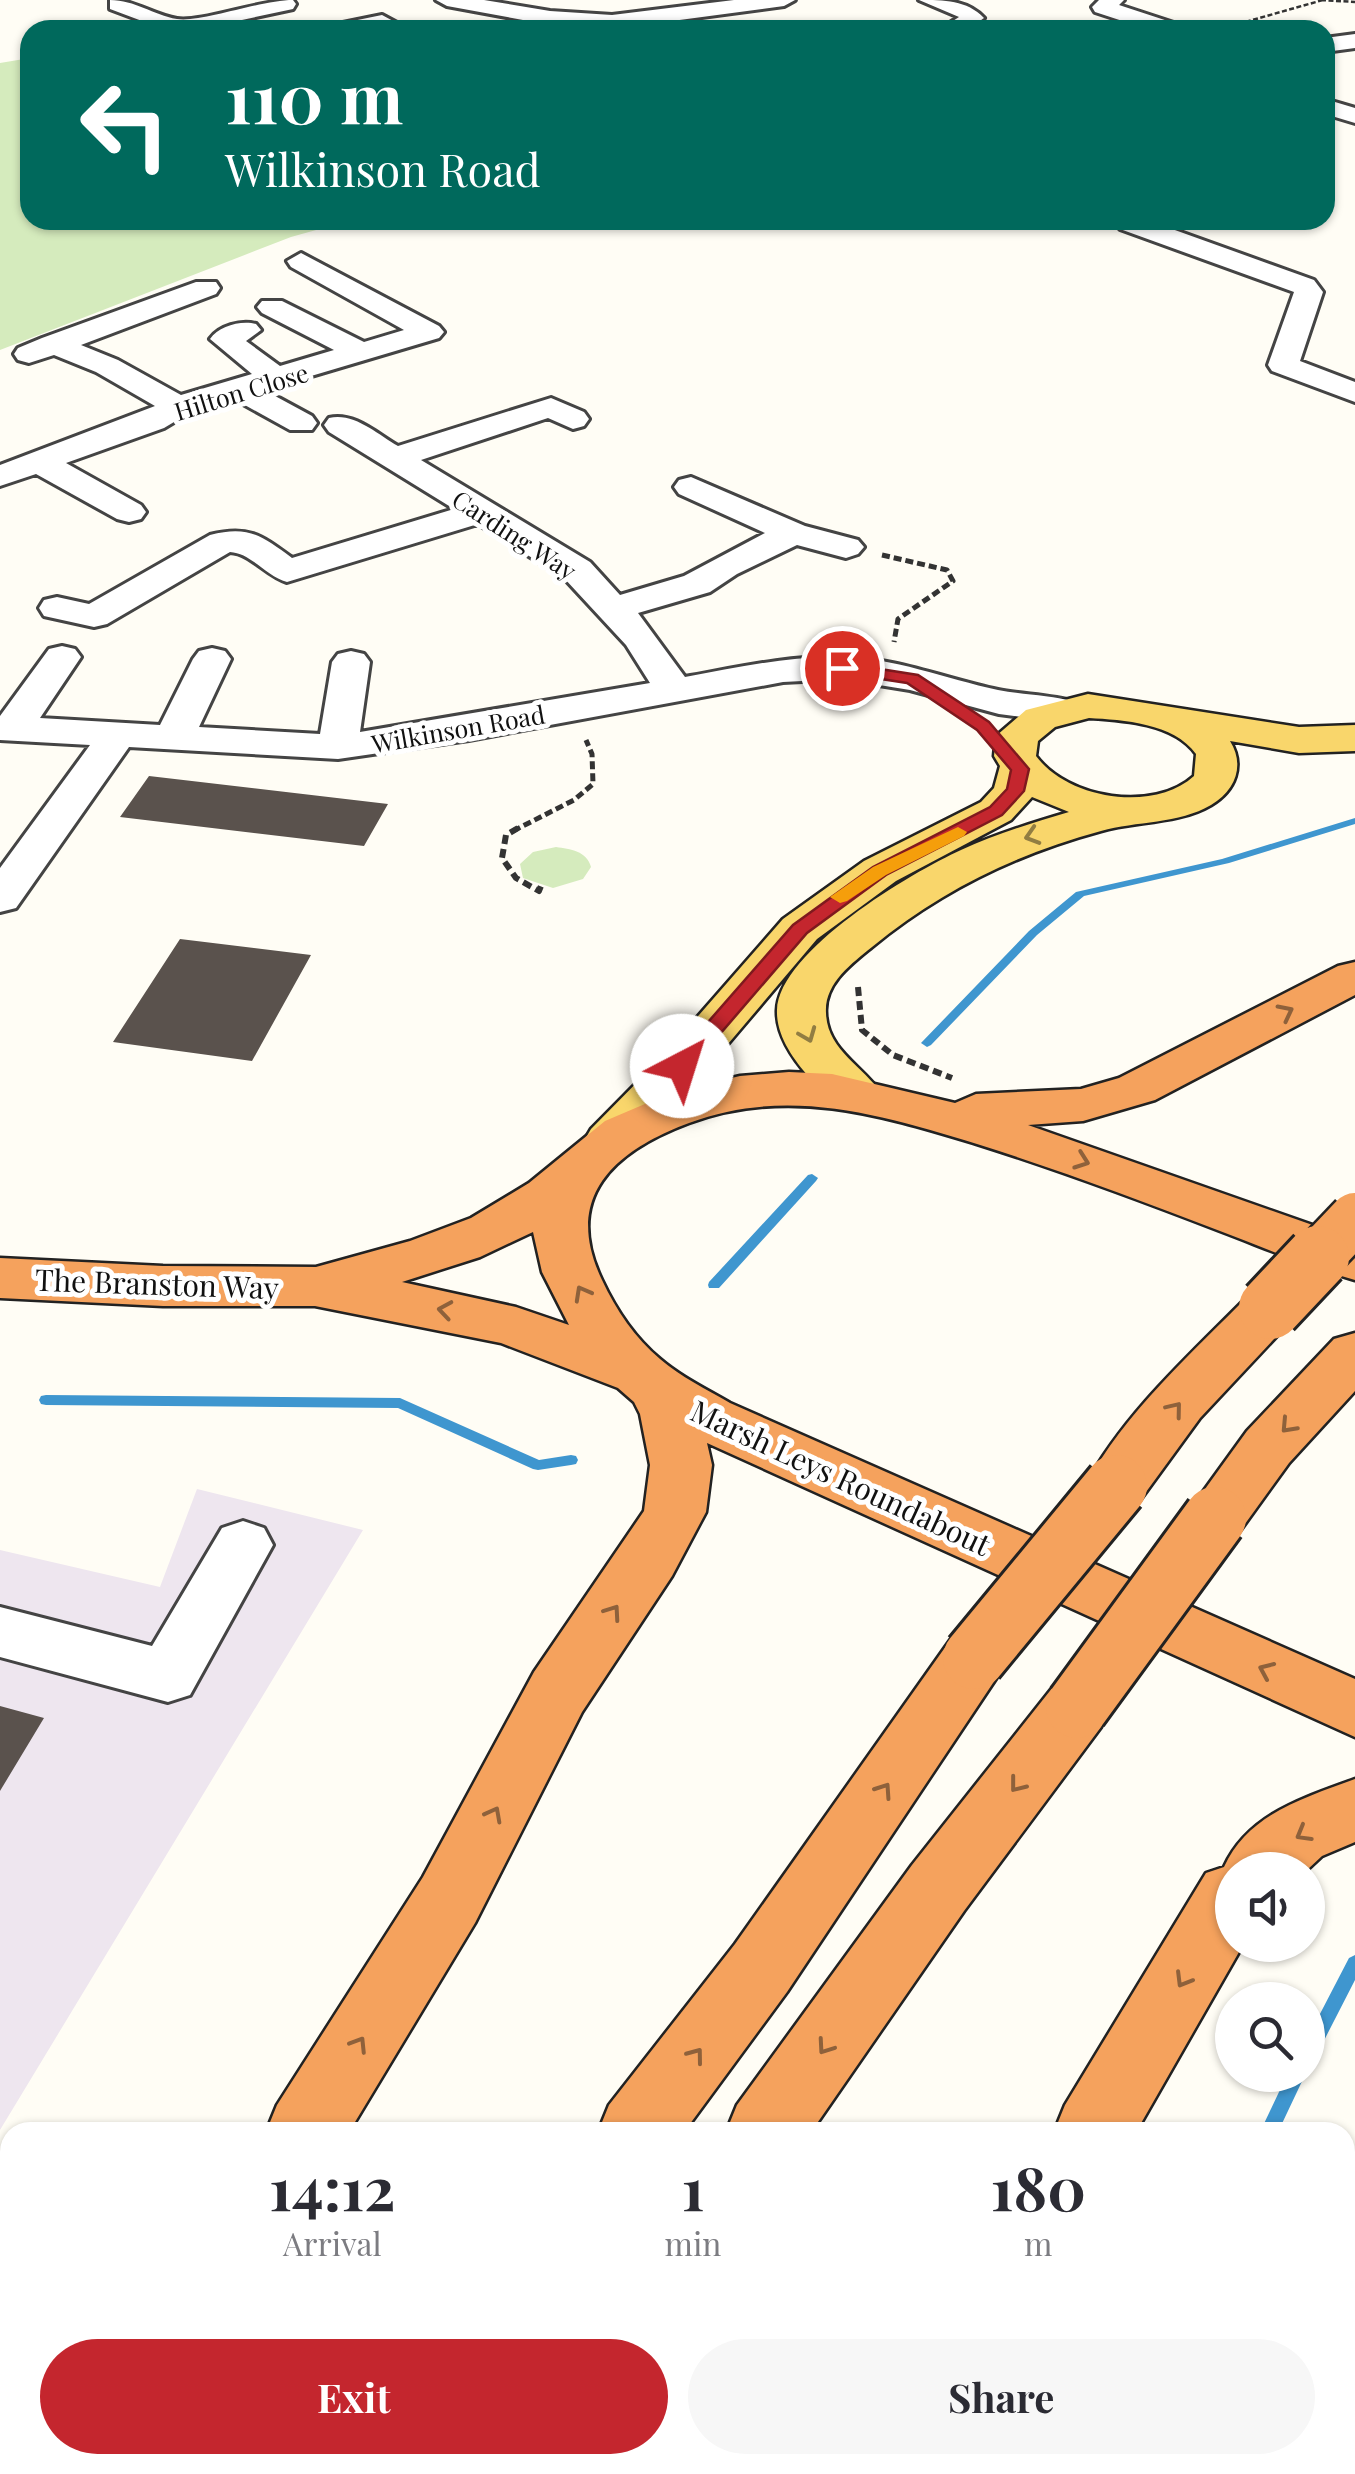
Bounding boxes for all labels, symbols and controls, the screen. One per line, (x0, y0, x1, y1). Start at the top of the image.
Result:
text: 110 m (225, 48, 403, 142)
icon: left (60, 60, 190, 190)
text: Wilkinson Road (225, 138, 541, 198)
street label: Hilton Close (170, 355, 312, 427)
street label: Carding Way (447, 482, 584, 587)
pin (800, 626, 885, 711)
icon: arrive (815, 641, 870, 696)
street label: Wilkinson Road (368, 697, 547, 760)
one-way arrow (1024, 824, 1041, 844)
one-way arrow (1275, 1005, 1293, 1024)
position arrow (630, 1014, 734, 1118)
one-way arrow (797, 1025, 817, 1043)
one-way arrow (1072, 1149, 1090, 1169)
street label: The Branston Way (34, 1259, 280, 1307)
one-way arrow (574, 1286, 594, 1304)
one-way arrow (436, 1301, 453, 1322)
street label: Marsh Leys Roundabout (685, 1390, 998, 1564)
one-way arrow (1163, 1402, 1181, 1420)
one-way arrow (1282, 1414, 1300, 1432)
one-way arrow (601, 1605, 619, 1624)
one-way arrow (1258, 1662, 1276, 1682)
one-way arrow (1012, 1773, 1029, 1791)
one-way arrow (872, 1782, 890, 1801)
one-way arrow (482, 1806, 501, 1824)
one-way arrow (1296, 1822, 1314, 1842)
map controls (1215, 1852, 1325, 2092)
button: sound (1215, 1852, 1325, 1962)
one-way arrow (1176, 1969, 1195, 1987)
button: search (1215, 1982, 1325, 2092)
one-way arrow (819, 2035, 837, 2054)
one-way arrow (347, 2037, 366, 2055)
one-way arrow (684, 2048, 701, 2066)
text: 14:12 (269, 2146, 396, 2226)
text: 1 (682, 2146, 705, 2226)
text: 180 (991, 2146, 1086, 2226)
text: Arrival (283, 2221, 382, 2264)
text: min (665, 2221, 721, 2264)
text: m (1024, 2221, 1052, 2264)
button: Exit (40, 2339, 668, 2454)
button: Share (688, 2339, 1315, 2454)

